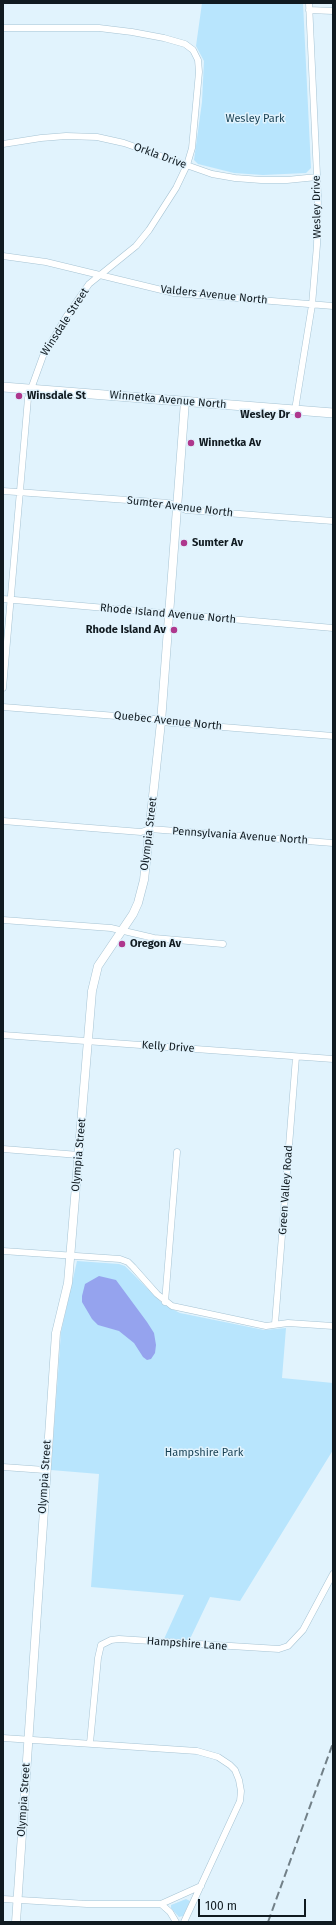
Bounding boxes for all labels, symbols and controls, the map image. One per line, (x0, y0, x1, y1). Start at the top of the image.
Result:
park label: Wesley Park (225, 112, 285, 126)
street label: Orkla Drive (132, 140, 188, 172)
street label: Wesley Drive (310, 175, 324, 239)
street label: Valders Avenue North (160, 283, 268, 307)
street label: Winsdale Street (38, 286, 92, 358)
street label: Winnetka Avenue North (109, 388, 227, 412)
place label: Winsdale St (27, 389, 86, 403)
marker: Winsdale St (14, 391, 24, 401)
place label: Wesley Dr (240, 408, 290, 422)
marker: Wesley Dr (293, 410, 303, 420)
place label: Winnetka Av (199, 436, 261, 450)
marker: Winnetka Av (186, 438, 196, 448)
street label: Sumter Avenue North (126, 494, 234, 520)
place label: Sumter Av (192, 536, 243, 550)
marker: Sumter Av (179, 538, 189, 548)
street label: Rhode Island Avenue North (99, 601, 237, 627)
place label: Rhode Island Av (86, 623, 166, 637)
marker: Rhode Island Av (169, 625, 179, 635)
street label: Quebec Avenue North (113, 709, 223, 733)
street label: Olympia Street (138, 797, 160, 871)
street label: Pennsylvania Avenue North (172, 825, 308, 847)
place label: Oregon Av (130, 937, 181, 951)
marker: Oregon Av (117, 939, 127, 949)
street label: Kelly Drive (141, 1039, 195, 1055)
street label: Olympia Street (69, 1118, 89, 1192)
street label: Green Valley Road (276, 1145, 296, 1235)
street label: Olympia Street (36, 1440, 54, 1514)
park label: Hampshire Park (165, 1446, 243, 1460)
street label: Hampshire Lane (146, 1635, 228, 1653)
street label: Olympia Street (15, 1763, 33, 1837)
scale bar (200, 1891, 308, 1917)
text: 100 m (205, 1899, 237, 1913)

